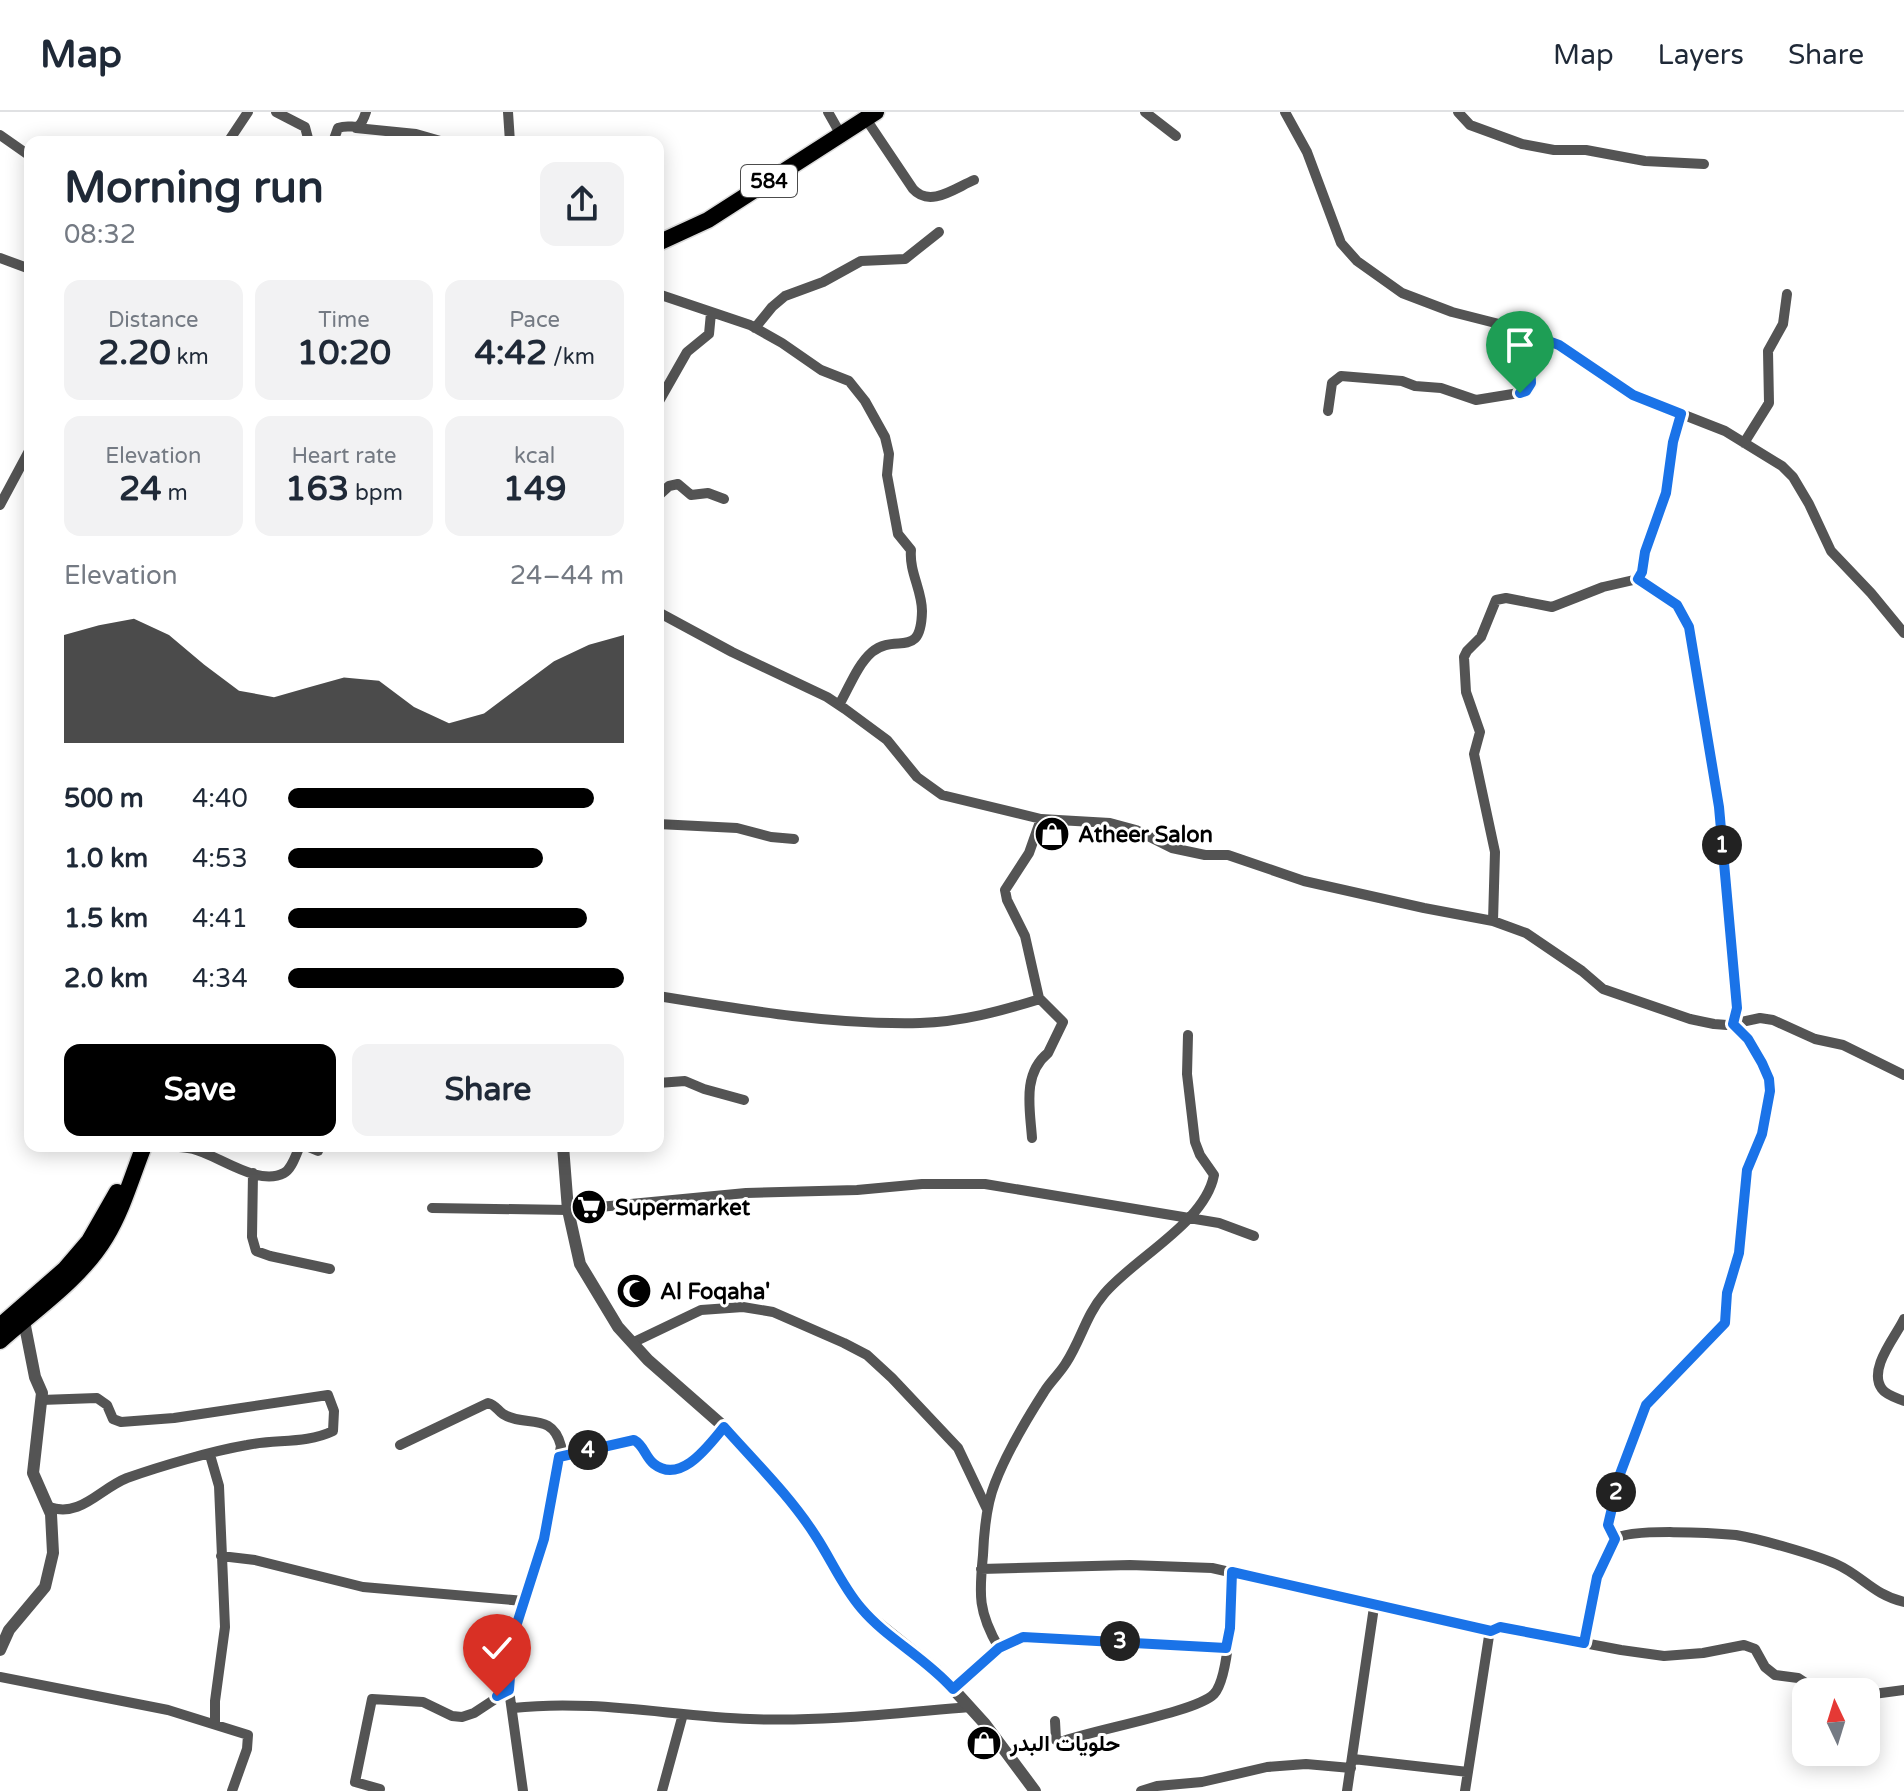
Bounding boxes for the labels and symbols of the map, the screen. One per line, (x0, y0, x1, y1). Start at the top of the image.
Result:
road number: 584 (741, 165, 797, 197)
pin (1486, 311, 1554, 393)
shop icon: Atheer Salon (1033, 815, 1071, 853)
place label: Atheer Salon (1078, 822, 1213, 848)
pin: 1 (1702, 825, 1742, 865)
supermarket icon: Supermarket (570, 1188, 608, 1226)
place label: Supermarket (615, 1195, 751, 1221)
mosque icon: Al Foqaha' (615, 1272, 653, 1310)
place label: Al Foqaha' (660, 1279, 770, 1305)
pin: 4 (568, 1430, 608, 1470)
pin: 2 (1596, 1472, 1636, 1512)
pin (463, 1614, 531, 1696)
pin: 3 (1100, 1621, 1140, 1661)
north arrow (1792, 1678, 1880, 1766)
shop icon: حلويات البدر (965, 1724, 1003, 1762)
place label: حلويات البدر (1009, 1731, 1120, 1757)

